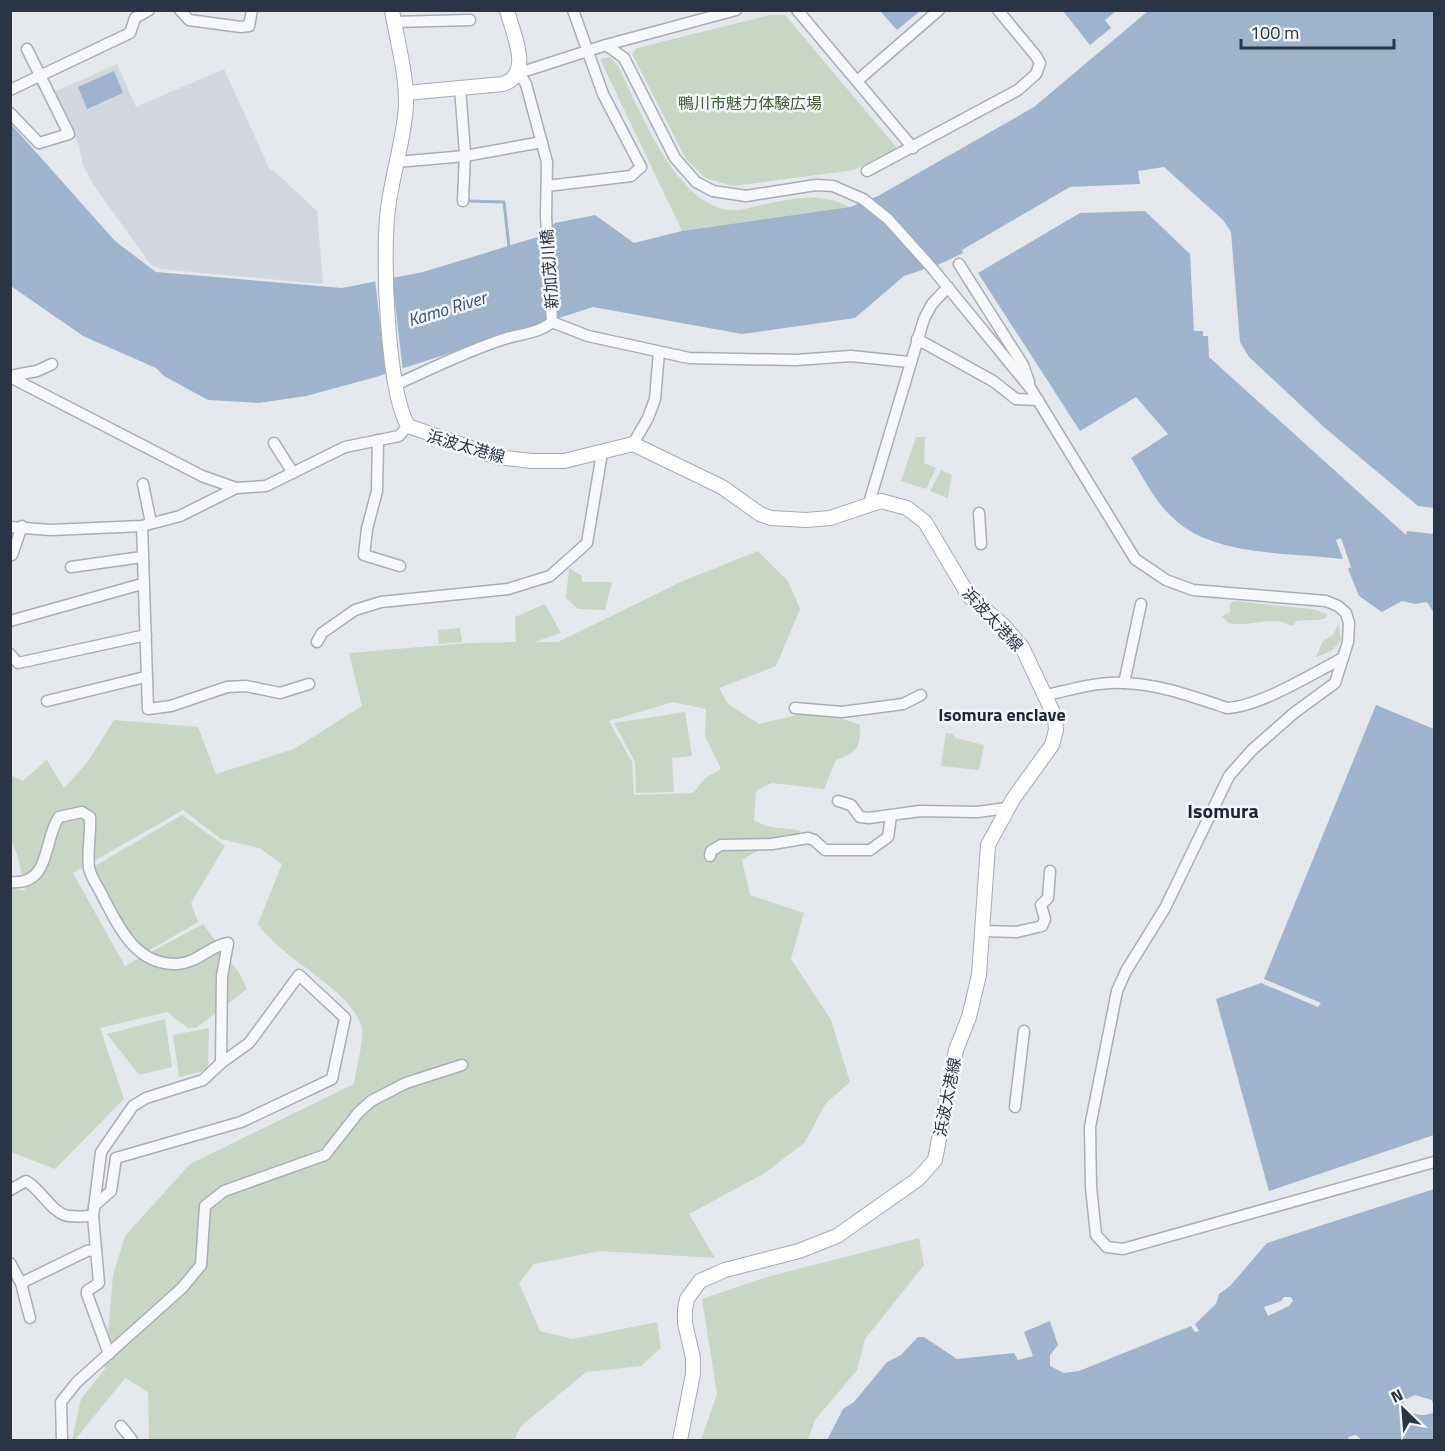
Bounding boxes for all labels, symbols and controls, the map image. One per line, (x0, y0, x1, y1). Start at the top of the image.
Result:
scale bar (1241, 12, 1394, 50)
text: 100 m (1250, 19, 1299, 46)
park label: 鴨川市魅力体験広場 (678, 91, 822, 115)
street label: 新加茂川橋 (534, 228, 564, 310)
water label: Kamo River (404, 283, 492, 333)
street label: 浜波太港線 (424, 423, 508, 469)
street label: 浜波太港線 (957, 582, 1029, 656)
district label: Isomura enclave (938, 701, 1066, 728)
district label: Isomura (1187, 795, 1259, 826)
street label: 浜波太港線 (928, 1055, 966, 1139)
north arrow (1373, 1379, 1433, 1439)
text: N (1387, 1382, 1407, 1409)

